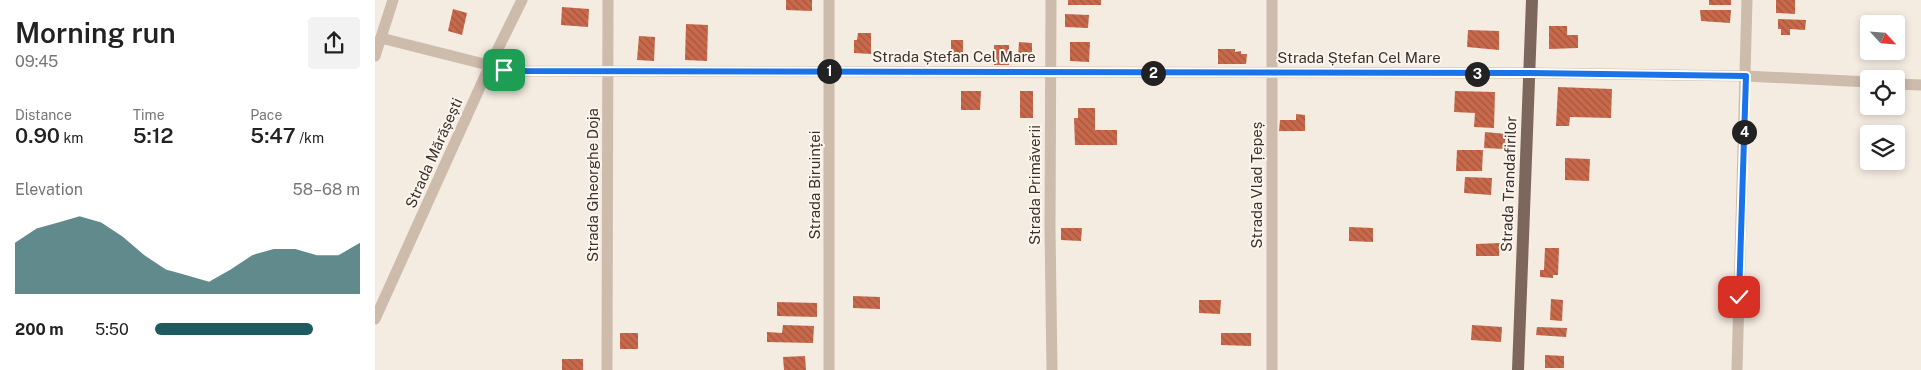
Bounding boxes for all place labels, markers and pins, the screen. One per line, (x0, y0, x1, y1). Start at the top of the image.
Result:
pin (483, 49, 525, 91)
pin: 1 (817, 58, 841, 84)
pin: 2 (1141, 60, 1165, 86)
pin: 3 (1465, 62, 1489, 86)
pin: 4 (1731, 120, 1757, 144)
pin (1718, 276, 1760, 318)

